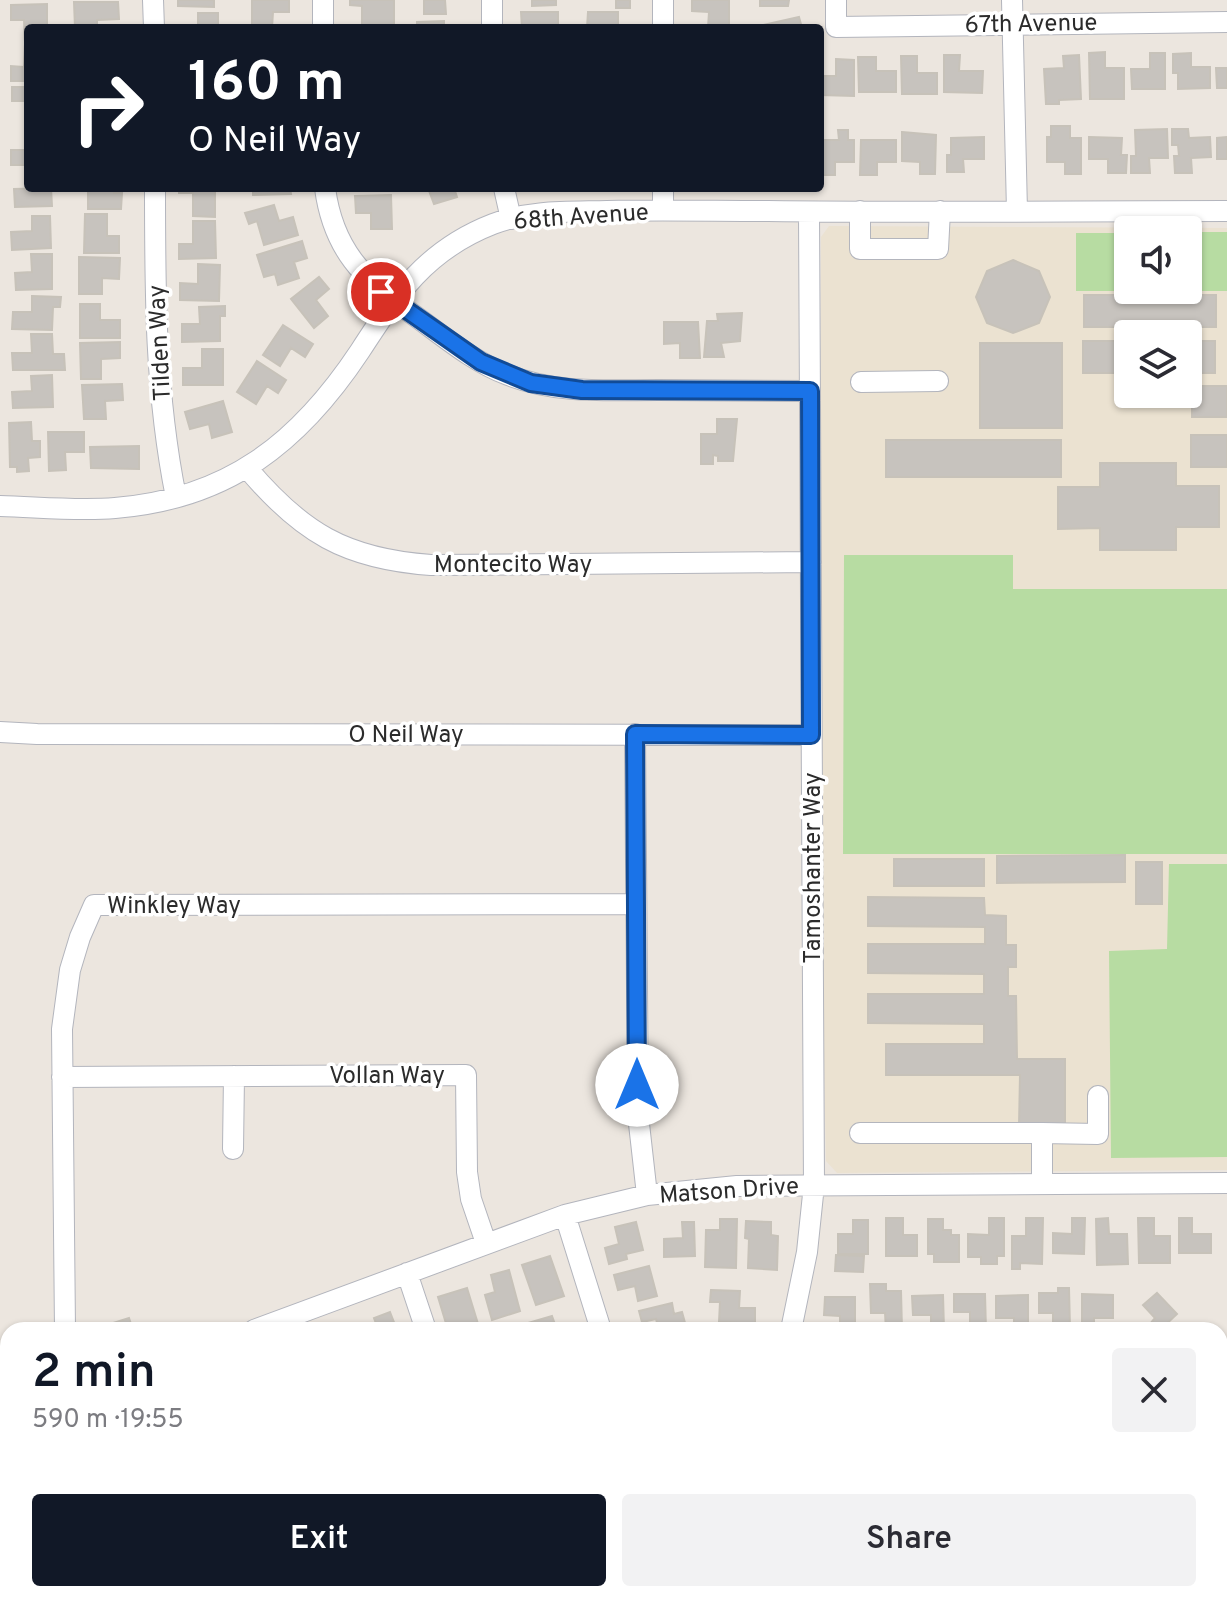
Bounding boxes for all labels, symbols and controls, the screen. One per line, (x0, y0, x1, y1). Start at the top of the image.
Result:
street label: 67th Avenue (964, 9, 1098, 41)
text: 160 m (188, 50, 345, 120)
icon: right (56, 56, 160, 160)
text: O Neil Way (188, 119, 361, 165)
street label: 68th Avenue (512, 198, 650, 238)
map controls (1114, 216, 1202, 408)
button: sound (1114, 216, 1202, 304)
pin (347, 258, 415, 326)
icon: arrive (359, 270, 403, 314)
street label: Tilden Way (143, 284, 179, 402)
button: layers (1114, 320, 1202, 408)
street label: Montecito Way (434, 551, 592, 581)
street label: O Neil Way (348, 721, 464, 751)
street label: Tamoshanter Way (799, 772, 829, 964)
street label: Winkley Way (107, 892, 241, 922)
position arrow (595, 1043, 679, 1127)
street label: Vollan Way (329, 1062, 445, 1092)
street label: Matson Drive (658, 1172, 800, 1212)
text: 2 min (32, 1344, 156, 1404)
button: close (1112, 1348, 1196, 1432)
text: 590 m · 19:55 (32, 1404, 184, 1437)
button: Exit (32, 1494, 606, 1586)
button: Share (622, 1494, 1196, 1586)

